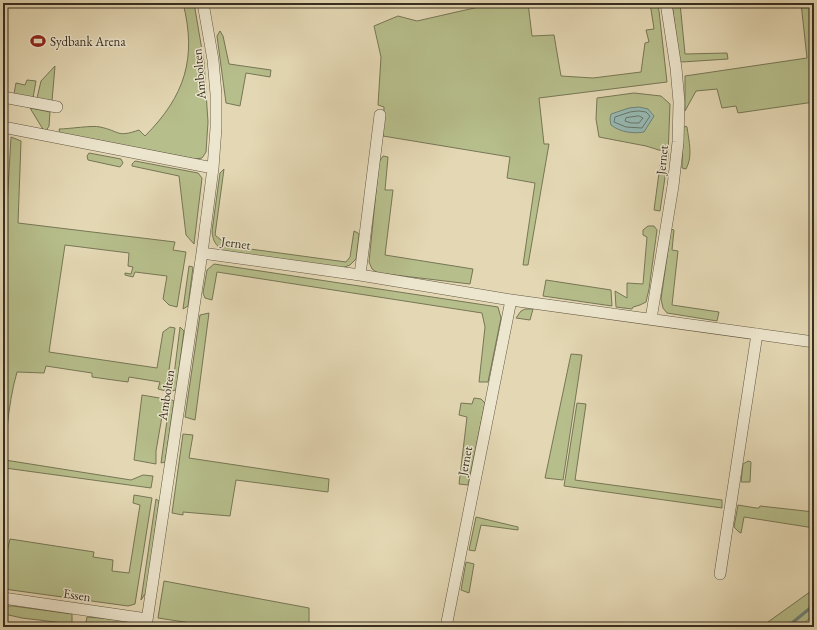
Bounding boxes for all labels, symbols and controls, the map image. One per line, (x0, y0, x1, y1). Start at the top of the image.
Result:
sports icon: Sydbank Arena (29, 32, 47, 50)
place label: Sydbank Arena (50, 33, 126, 50)
street label: Ambolten (188, 48, 210, 101)
street label: Jernet (652, 144, 672, 177)
street label: Jernet (219, 232, 252, 253)
street label: Ambolten (153, 368, 178, 423)
street label: Jernet (454, 445, 476, 478)
street label: Essen (62, 585, 92, 605)

